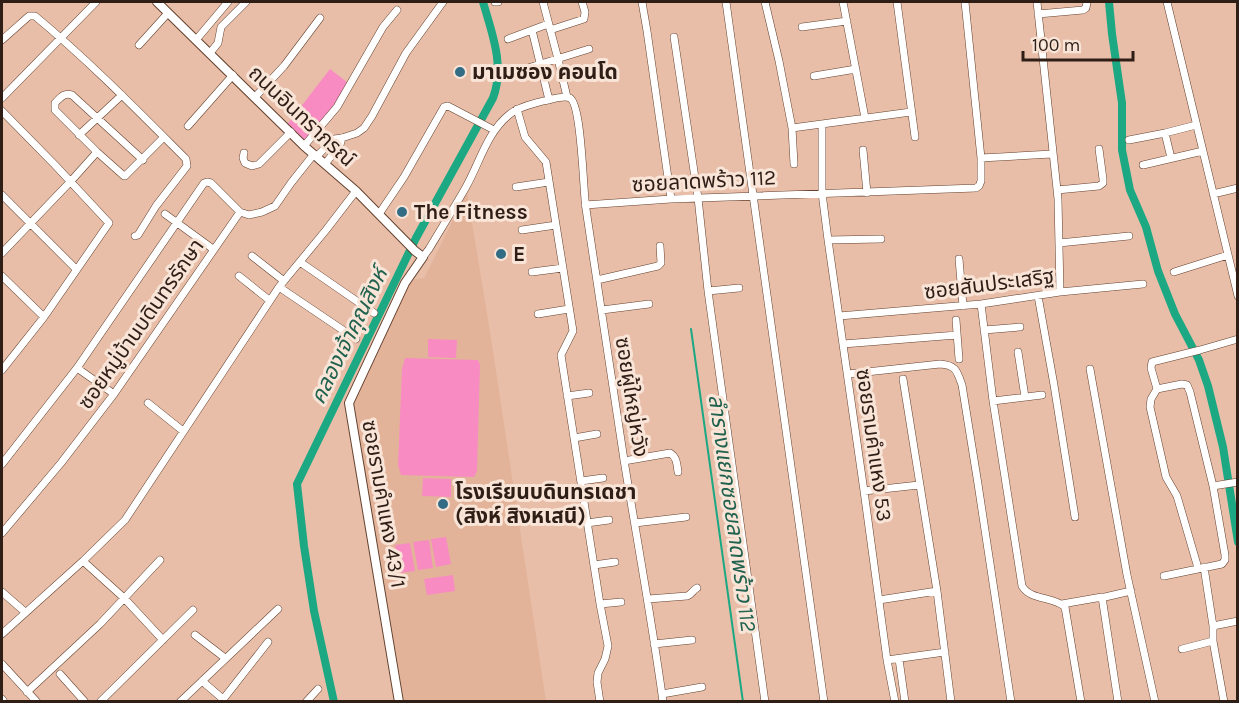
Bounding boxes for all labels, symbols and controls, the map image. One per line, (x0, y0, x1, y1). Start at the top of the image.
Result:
scale bar (1023, 24, 1132, 62)
text: 100 m (1032, 34, 1080, 56)
place label: มาเมซอง คอนโด (472, 60, 618, 84)
street label: ถนนอินทราภรณ์ (244, 61, 360, 171)
marker: มาเมซอง คอนโด (453, 65, 467, 79)
street label: ซอยลาดพร้าว 112 (631, 165, 777, 197)
place label: The Fitness (414, 200, 528, 224)
marker: The Fitness (395, 205, 409, 219)
street label: ซอยหมู่บ้านบดินทรรักษา (73, 234, 210, 414)
place label: E (513, 242, 525, 266)
marker: E (494, 247, 508, 261)
water label: คลองเจ้าคุณสิงห์ (305, 260, 395, 408)
street label: ซอยสันประเสริฐ (923, 264, 1055, 304)
street label: ซอยผู้ใหญ่หวัง (610, 335, 653, 459)
street label: ซอยรามคำแหง 53 (851, 367, 897, 523)
water label: ลำรางแยกซอยลาดพร้าว 112 (702, 393, 762, 634)
street label: ซอยรามคำแหง 43/1 (357, 418, 411, 590)
place label: โรงเรียนบดินทรเดชา (สิงห์ สิงหเสนี) (455, 480, 636, 528)
marker: โรงเรียนบดินทรเดชา (สิงห์ สิงหเสนี) (436, 497, 450, 511)

